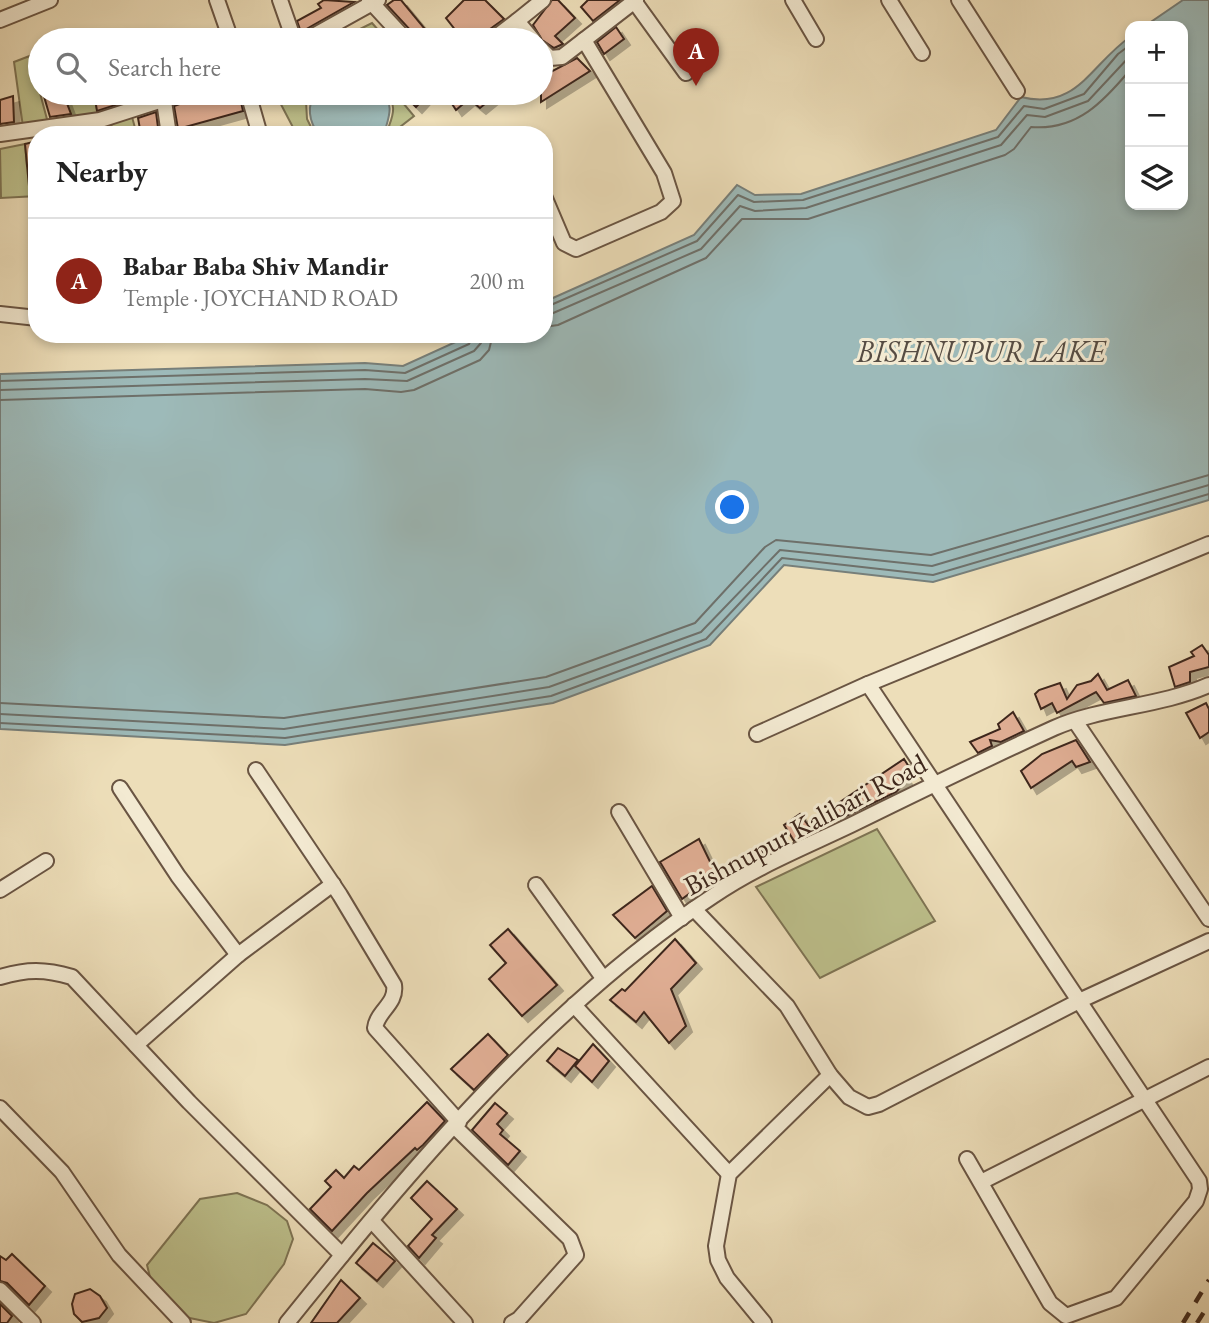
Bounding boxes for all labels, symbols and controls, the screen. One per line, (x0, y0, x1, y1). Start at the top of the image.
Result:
map controls (1125, 21, 1188, 210)
button: + (1125, 21, 1188, 84)
search box (28, 28, 553, 105)
pin: A (673, 28, 719, 86)
icon: search (52, 48, 90, 86)
text: Search here (108, 50, 221, 84)
button: − (1125, 84, 1188, 147)
button: layers (1125, 147, 1188, 210)
text: Nearby (56, 152, 148, 191)
text: Babar Baba Shiv Mandir (123, 249, 388, 283)
text: A (71, 266, 87, 296)
text: 200 m (469, 266, 525, 296)
text: Temple · JOYCHAND ROAD (123, 283, 398, 313)
water label: BISHNUPUR LAKE (856, 332, 1107, 371)
your location (715, 490, 749, 524)
street label: Bishnupur Kalibari Road (677, 744, 933, 903)

